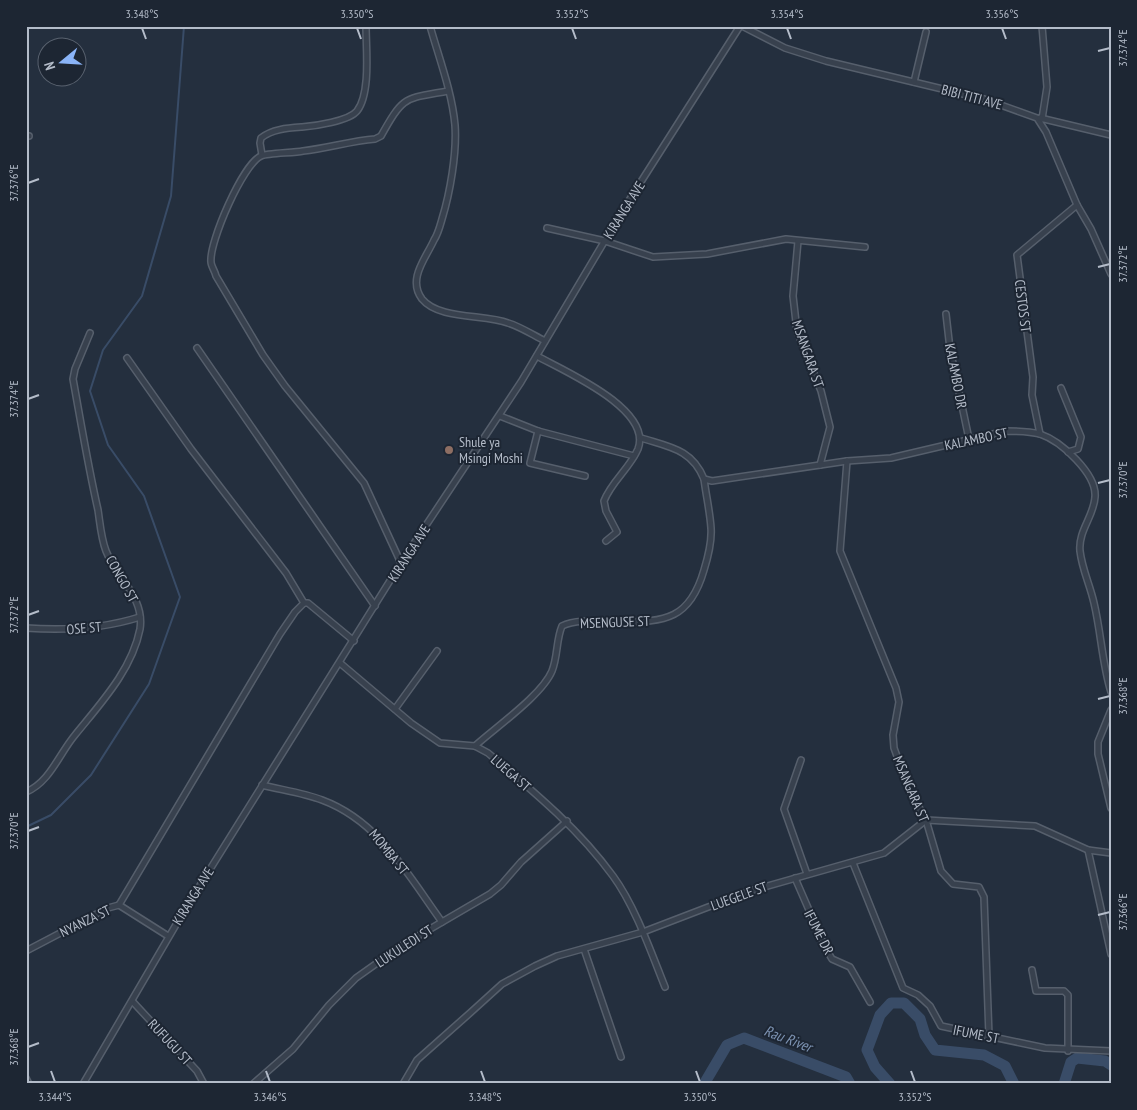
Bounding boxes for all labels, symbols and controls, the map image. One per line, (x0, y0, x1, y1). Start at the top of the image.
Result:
text: 3.348°S (126, 6, 158, 21)
text: 3.350°S (341, 6, 373, 21)
text: 3.352°S (556, 6, 588, 21)
text: 3.354°S (771, 6, 803, 21)
text: 3.356°S (986, 6, 1018, 21)
text: 37.374°E (1115, 29, 1130, 67)
north arrow (38, 38, 88, 88)
text: N (40, 60, 59, 72)
street label: BIBI TITI AVE (939, 80, 1005, 114)
text: 37.376°E (6, 164, 21, 202)
street label: KIRANGA AVE (599, 178, 649, 242)
text: 37.372°E (1115, 245, 1130, 283)
street label: CESTOS ST (1011, 279, 1035, 334)
street label: MSANGARA ST (788, 318, 828, 391)
street label: KALAMBO DR (941, 342, 971, 410)
text: 37.374°E (6, 380, 21, 418)
street label: KALAMBO ST (943, 423, 1010, 454)
place label: Shule ya Msingi Moshi (459, 433, 523, 467)
marker: Shule ya Msingi Moshi (443, 444, 455, 456)
text: 37.370°E (1115, 461, 1130, 499)
street label: KIRANGA AVE (384, 521, 434, 585)
street label: CONGO ST (102, 552, 143, 606)
text: 37.372°E (6, 596, 21, 634)
street label: MSENGUSE ST (580, 612, 651, 632)
street label: OSE ST (66, 617, 103, 638)
text: 37.368°E (1115, 677, 1130, 715)
street label: LUEGA ST (487, 751, 535, 796)
street label: MSANGARA ST (889, 753, 933, 826)
text: 37.370°E (6, 812, 21, 850)
street label: MOMBA ST (365, 826, 413, 879)
street label: KIRANGA AVE (168, 864, 218, 928)
street label: LUEGELE ST (708, 877, 771, 915)
text: 37.366°E (1115, 893, 1130, 931)
street label: NYANZA ST (57, 901, 114, 941)
street label: IFUME DR (800, 906, 838, 958)
street label: LUKULEDI ST (372, 920, 437, 971)
street label: RUFUGU ST (144, 1015, 196, 1069)
water label: Rau River (762, 1021, 816, 1057)
street label: IFUME ST (951, 1021, 1001, 1047)
text: 37.368°E (6, 1028, 21, 1066)
text: 3.344°S (39, 1089, 71, 1104)
text: 3.346°S (254, 1089, 286, 1104)
text: 3.348°S (469, 1089, 501, 1104)
text: 3.350°S (684, 1089, 716, 1104)
text: 3.352°S (899, 1089, 931, 1104)

